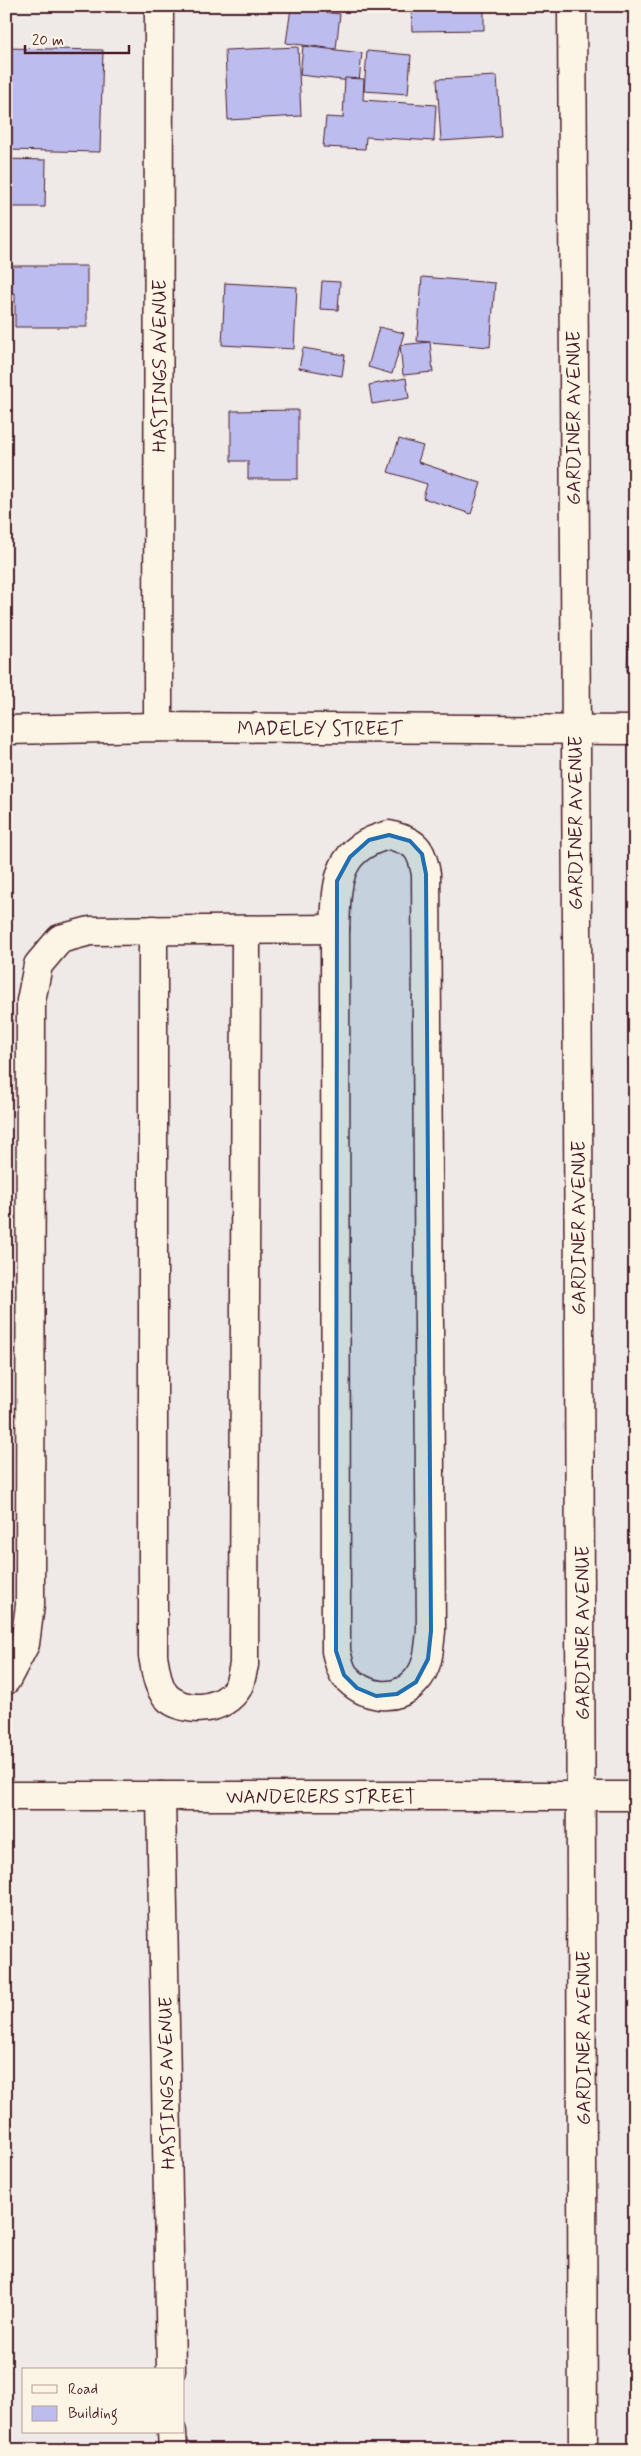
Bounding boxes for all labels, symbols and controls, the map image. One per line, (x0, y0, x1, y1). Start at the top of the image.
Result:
scale bar (25, 22, 129, 54)
text: 20 m (32, 31, 64, 51)
street label: HASTINGS AVENUE (148, 279, 173, 453)
street label: GARDINER AVENUE (562, 331, 587, 505)
street label: MADELEY STREET (237, 717, 404, 742)
street label: GARDINER AVENUE (564, 736, 589, 910)
street label: GARDINER AVENUE (567, 1141, 592, 1315)
street label: GARDINER AVENUE (571, 1546, 596, 1720)
street label: WANDERERS STREET (226, 1785, 416, 1810)
street label: GARDINER AVENUE (572, 1951, 597, 2125)
street label: HASTINGS AVENUE (153, 1996, 182, 2170)
legend (22, 2368, 185, 2434)
text: Road (68, 2380, 98, 2400)
text: Building (68, 2404, 118, 2425)

